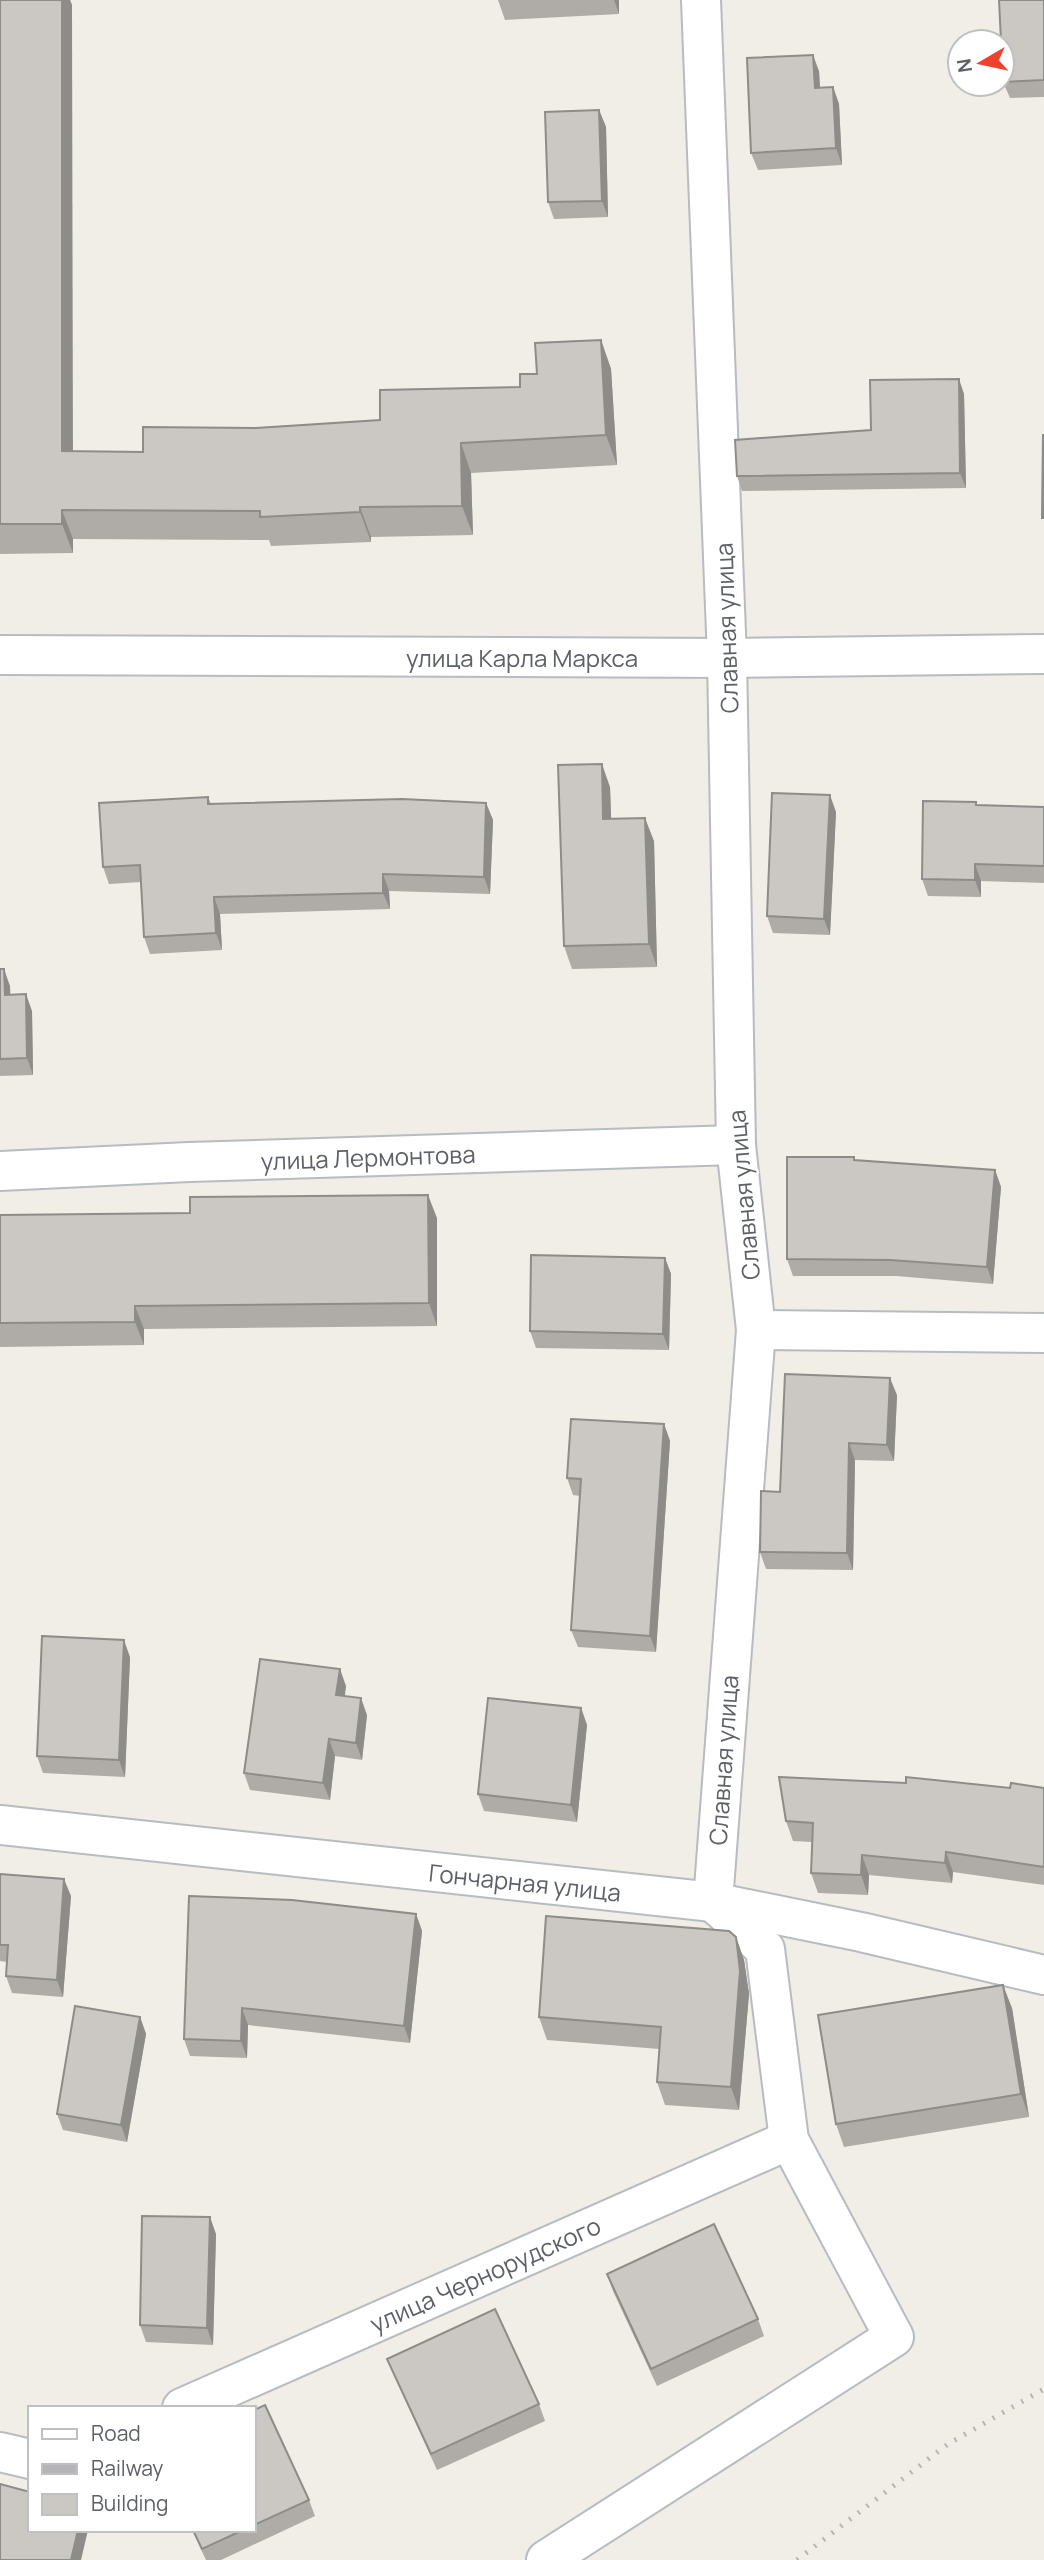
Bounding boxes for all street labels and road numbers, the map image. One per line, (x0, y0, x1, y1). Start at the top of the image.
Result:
street label: Славная улица (707, 542, 745, 714)
street label: улица Карла Маркса (406, 641, 638, 674)
street label: Славная улица (719, 1109, 767, 1281)
street label: улица Лермонтова (260, 1137, 476, 1177)
street label: Славная улица (701, 1674, 745, 1846)
street label: Гончарная улица (427, 1855, 623, 1909)
street label: улица Чернорудского (364, 2208, 606, 2340)

